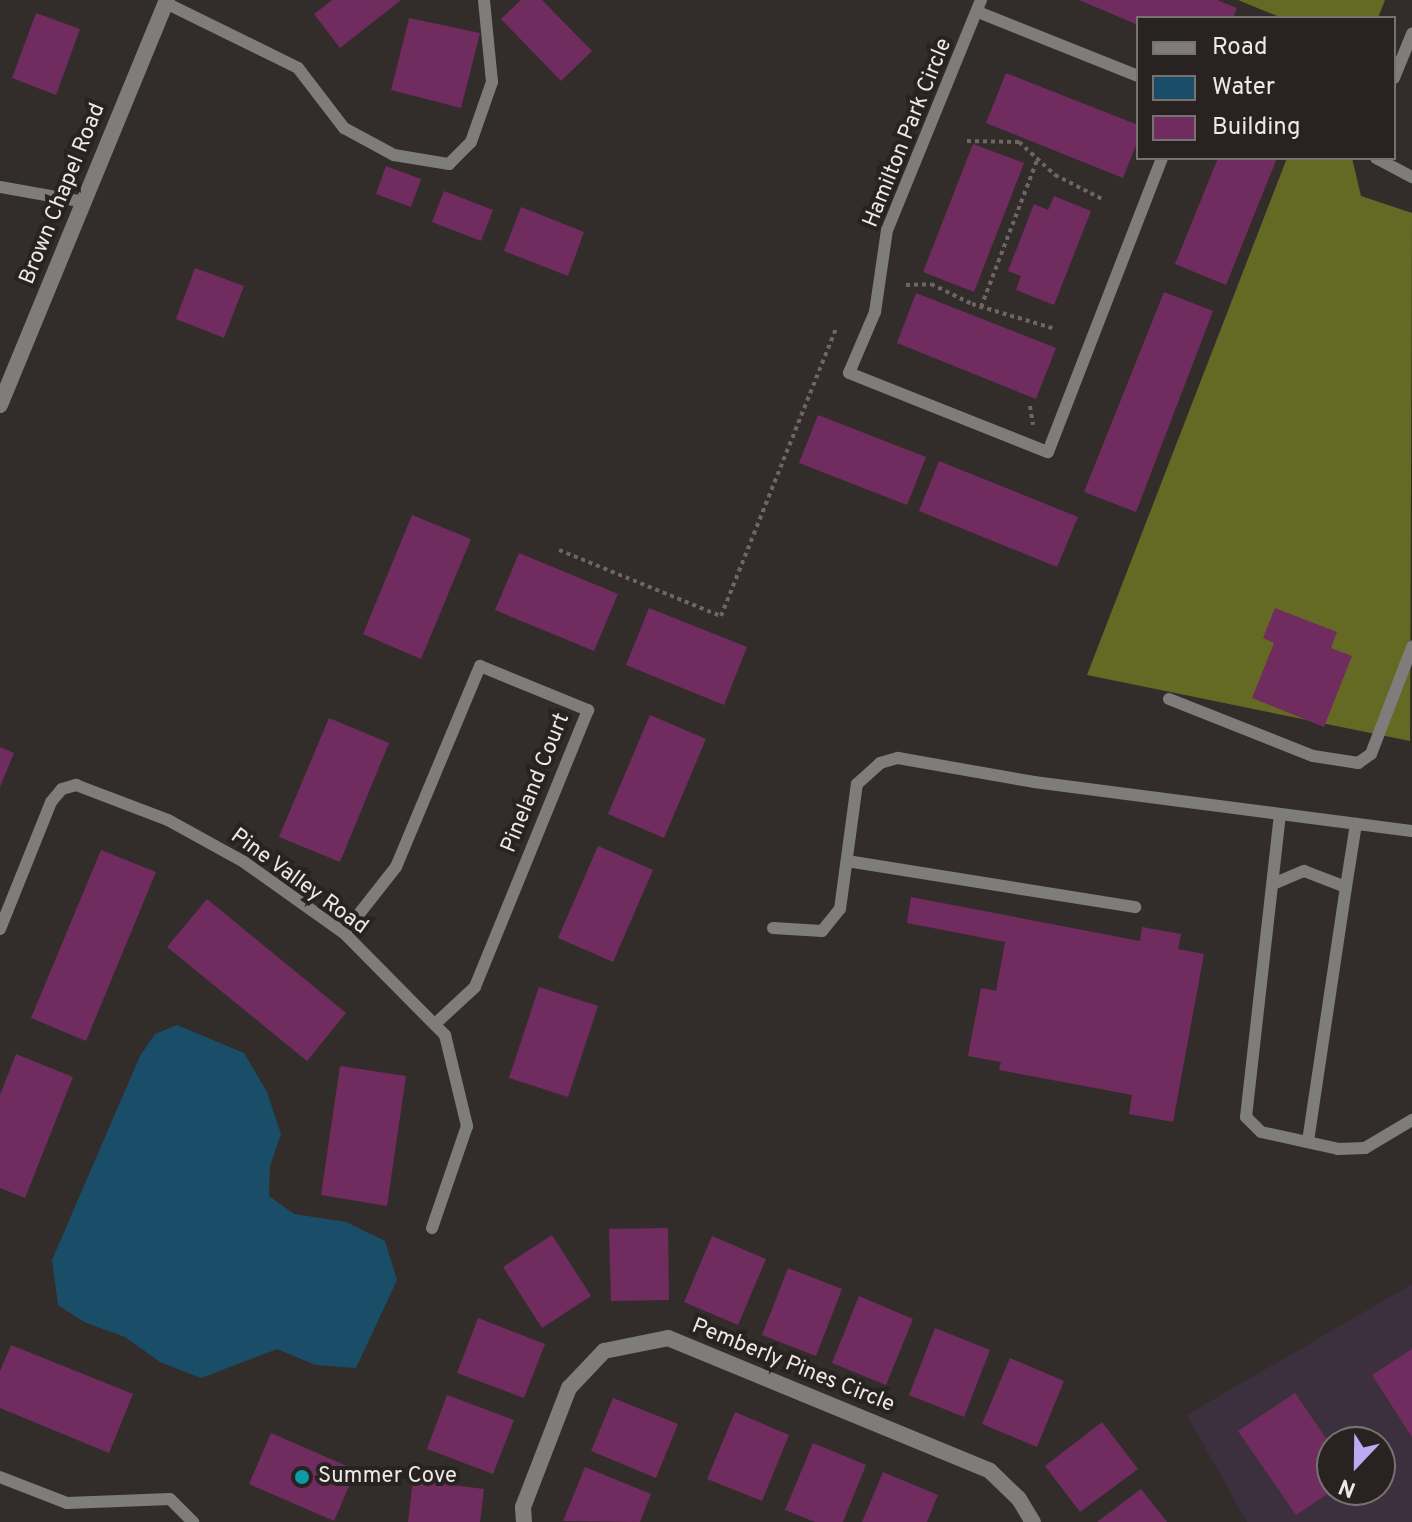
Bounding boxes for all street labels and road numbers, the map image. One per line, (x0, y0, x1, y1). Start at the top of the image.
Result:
street label: Hamilton Park Circle (858, 35, 958, 231)
street label: Brown Chapel Road (15, 100, 111, 288)
street label: Pineland Court (496, 709, 576, 857)
street label: Pine Valley Road (225, 823, 373, 941)
street label: Pemberly Pines Circle (688, 1313, 898, 1419)

